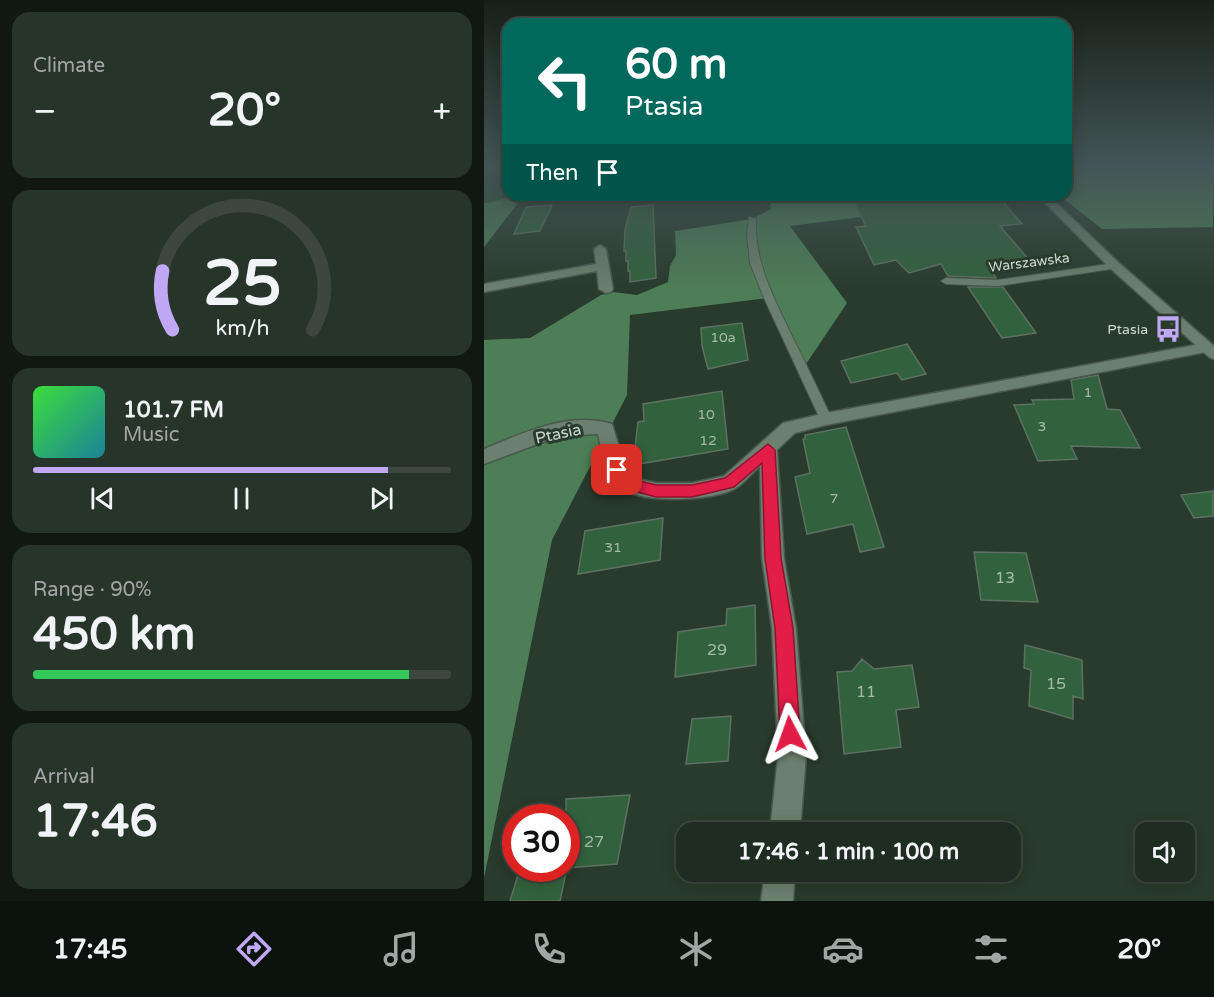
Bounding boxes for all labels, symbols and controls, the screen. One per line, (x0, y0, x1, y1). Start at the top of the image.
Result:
text: 60 m (625, 39, 727, 90)
icon: left (526, 42, 604, 120)
text: Climate (33, 54, 105, 78)
text: 20° (208, 84, 281, 138)
text: Ptasia (625, 90, 704, 123)
text: − (33, 92, 57, 131)
text: + (432, 92, 451, 131)
icon: arrive (591, 156, 624, 189)
text: Then (526, 160, 579, 186)
text: 25 (203, 247, 281, 322)
street label: Warszawska (988, 249, 1071, 276)
bus stop icon: Ptasia (1153, 314, 1183, 344)
text: km/h (215, 315, 269, 341)
place label: Ptasia (1107, 321, 1148, 338)
house number: 10a (710, 329, 736, 346)
house number: 1 (1084, 384, 1092, 401)
text: 101.7 FM (123, 397, 224, 423)
house number: 10 (697, 406, 715, 423)
house number: 3 (1038, 418, 1046, 435)
street label: Ptasia (533, 419, 583, 449)
text: Music (123, 423, 179, 447)
house number: 12 (699, 432, 717, 449)
pin (591, 444, 642, 495)
icon: arrive (600, 453, 633, 486)
icon: previous (86, 482, 119, 515)
icon: pause (225, 482, 258, 515)
icon: next (365, 482, 398, 515)
house number: 7 (830, 490, 838, 507)
house number: 31 (604, 539, 622, 556)
house number: 13 (995, 568, 1015, 588)
text: Range · 90% (33, 578, 152, 602)
text: 450 km (33, 608, 195, 662)
house number: 29 (707, 640, 727, 660)
house number: 15 (1046, 674, 1066, 694)
house number: 11 (856, 682, 876, 702)
position arrow (758, 702, 822, 766)
text: Arrival (33, 765, 95, 789)
text: 17:46 (33, 795, 158, 849)
speed limit sign: 30 (502, 804, 580, 882)
map controls (1135, 822, 1195, 882)
button: sound (1135, 822, 1195, 882)
house number: 27 (584, 832, 604, 852)
text: 17:46 · 1 min · 100 m (738, 839, 959, 865)
icon: directions (233, 928, 275, 970)
icon: music (380, 928, 422, 970)
icon: phone (528, 928, 570, 970)
icon: climate (675, 928, 717, 970)
icon: car (822, 928, 864, 970)
icon: filters (970, 928, 1012, 970)
text: 17:45 (53, 933, 128, 966)
text: 20° (1117, 933, 1161, 966)

